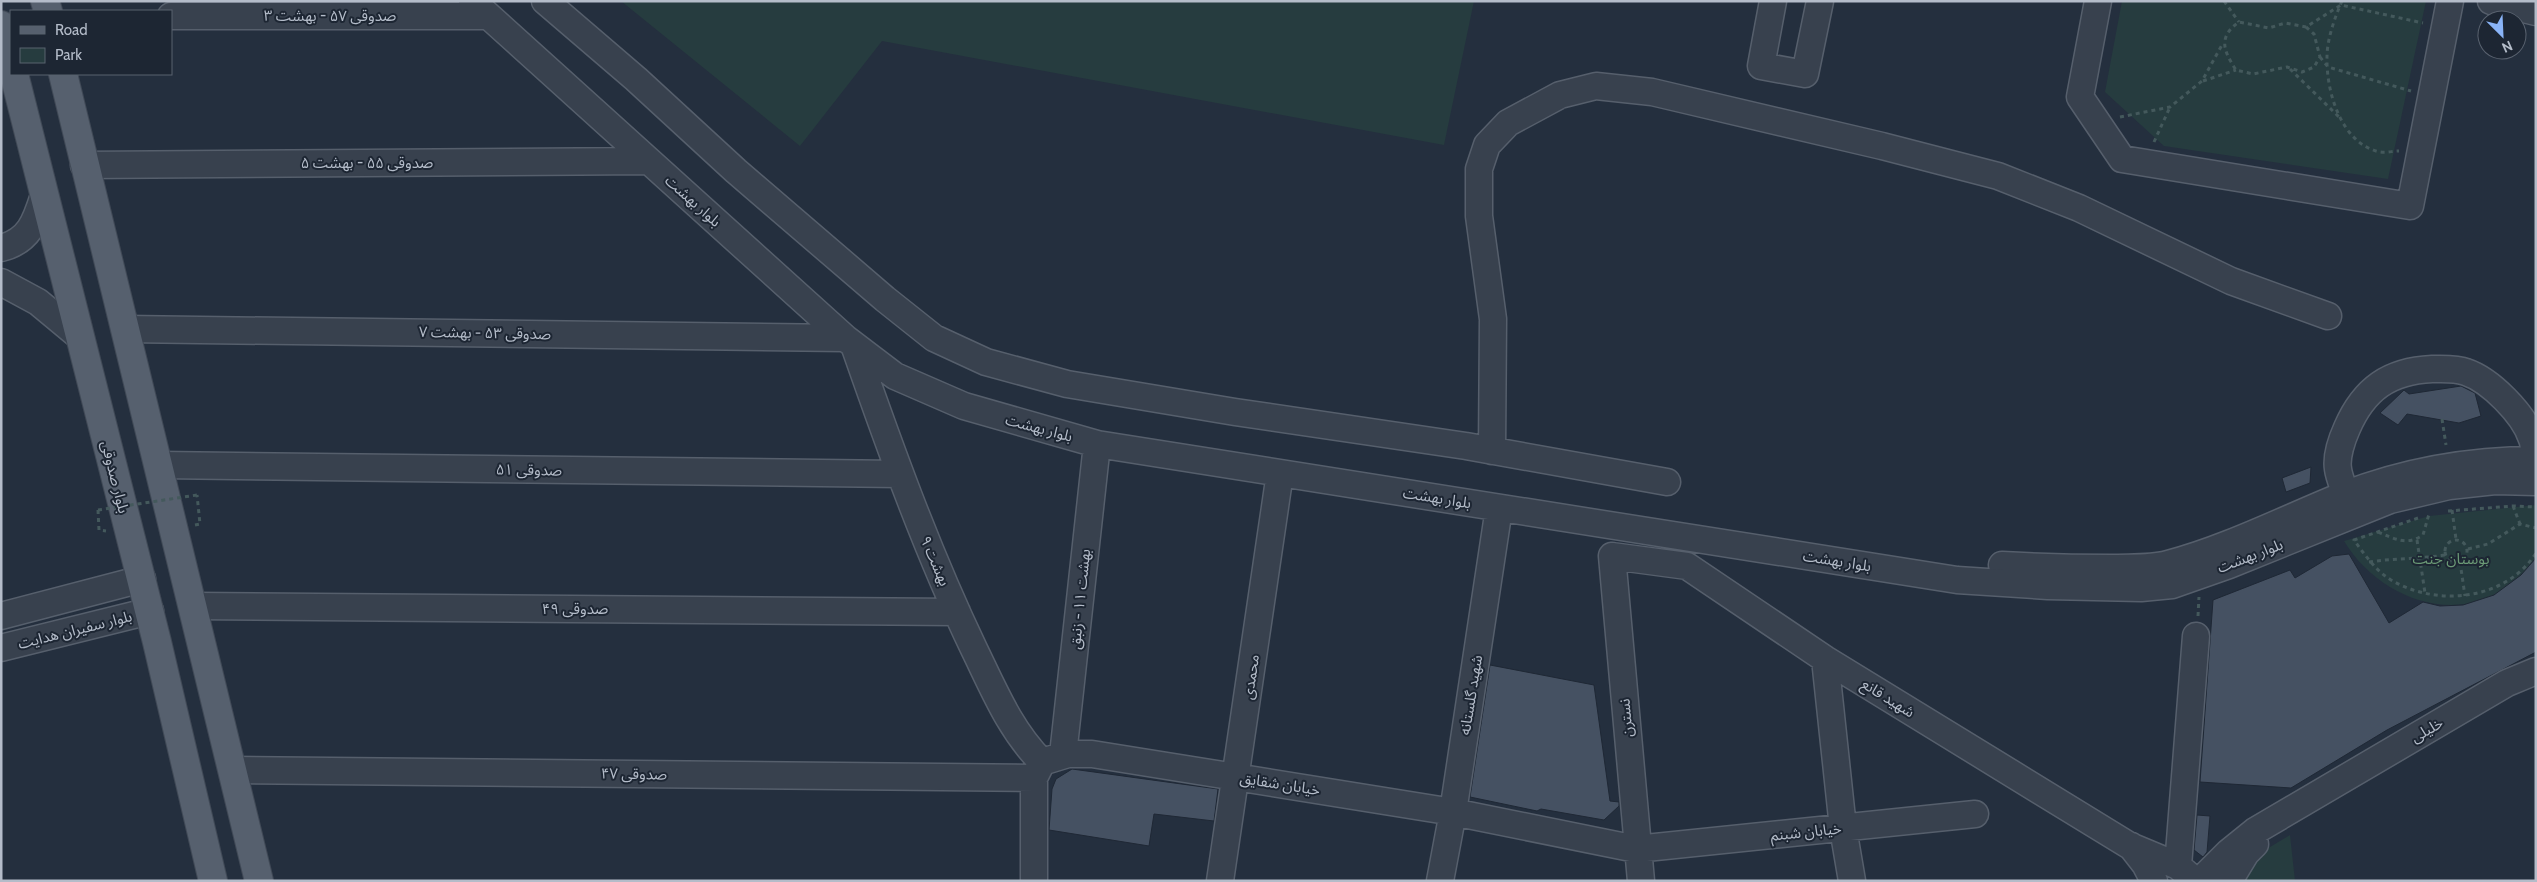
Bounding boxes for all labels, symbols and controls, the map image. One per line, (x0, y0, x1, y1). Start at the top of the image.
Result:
street label: صدوقی ۵۷ - بهشت ۳ (264, 7, 396, 25)
legend (10, 10, 172, 75)
north arrow (2477, 10, 2527, 60)
text: Road (55, 21, 88, 39)
text: N (2499, 37, 2515, 57)
text: Park (55, 46, 82, 64)
street label: صدوقی ۵۵ - بهشت ۵ (301, 154, 433, 172)
street label: بلوار بهشت (661, 171, 725, 231)
street label: صدوقی ۵۳ - بهشت ۷ (419, 323, 551, 343)
street label: بلوار بهشت (1003, 410, 1075, 446)
street label: بلوار صدوقی (97, 439, 133, 515)
street label: صدوقی ۵۱ (496, 460, 562, 480)
street label: بلوار بهشت (1402, 484, 1472, 512)
street label: بهشت ۹ (916, 533, 954, 589)
street label: بلوار بهشت (2215, 535, 2285, 577)
street label: بلوار بهشت (1802, 547, 1872, 575)
street label: بهشت ۱۱ - زنبق (1066, 548, 1095, 650)
park label: بوستان جنت (2413, 550, 2489, 568)
street label: صدوقی ۴۹ (542, 600, 608, 618)
street label: بلوار سفیران هدایت (16, 607, 134, 653)
street label: محمدی (1239, 653, 1263, 701)
street label: شهید گلستانه (1456, 653, 1486, 736)
street label: شهید قانع (1856, 675, 1918, 724)
street label: نسترن (1615, 698, 1637, 738)
street label: خلیلی (2408, 714, 2447, 746)
street label: صدوقی ۴۷ (601, 764, 667, 784)
street label: خیابان شقایق (1238, 769, 1322, 800)
street label: خیابان شبنم (1770, 819, 1843, 847)

